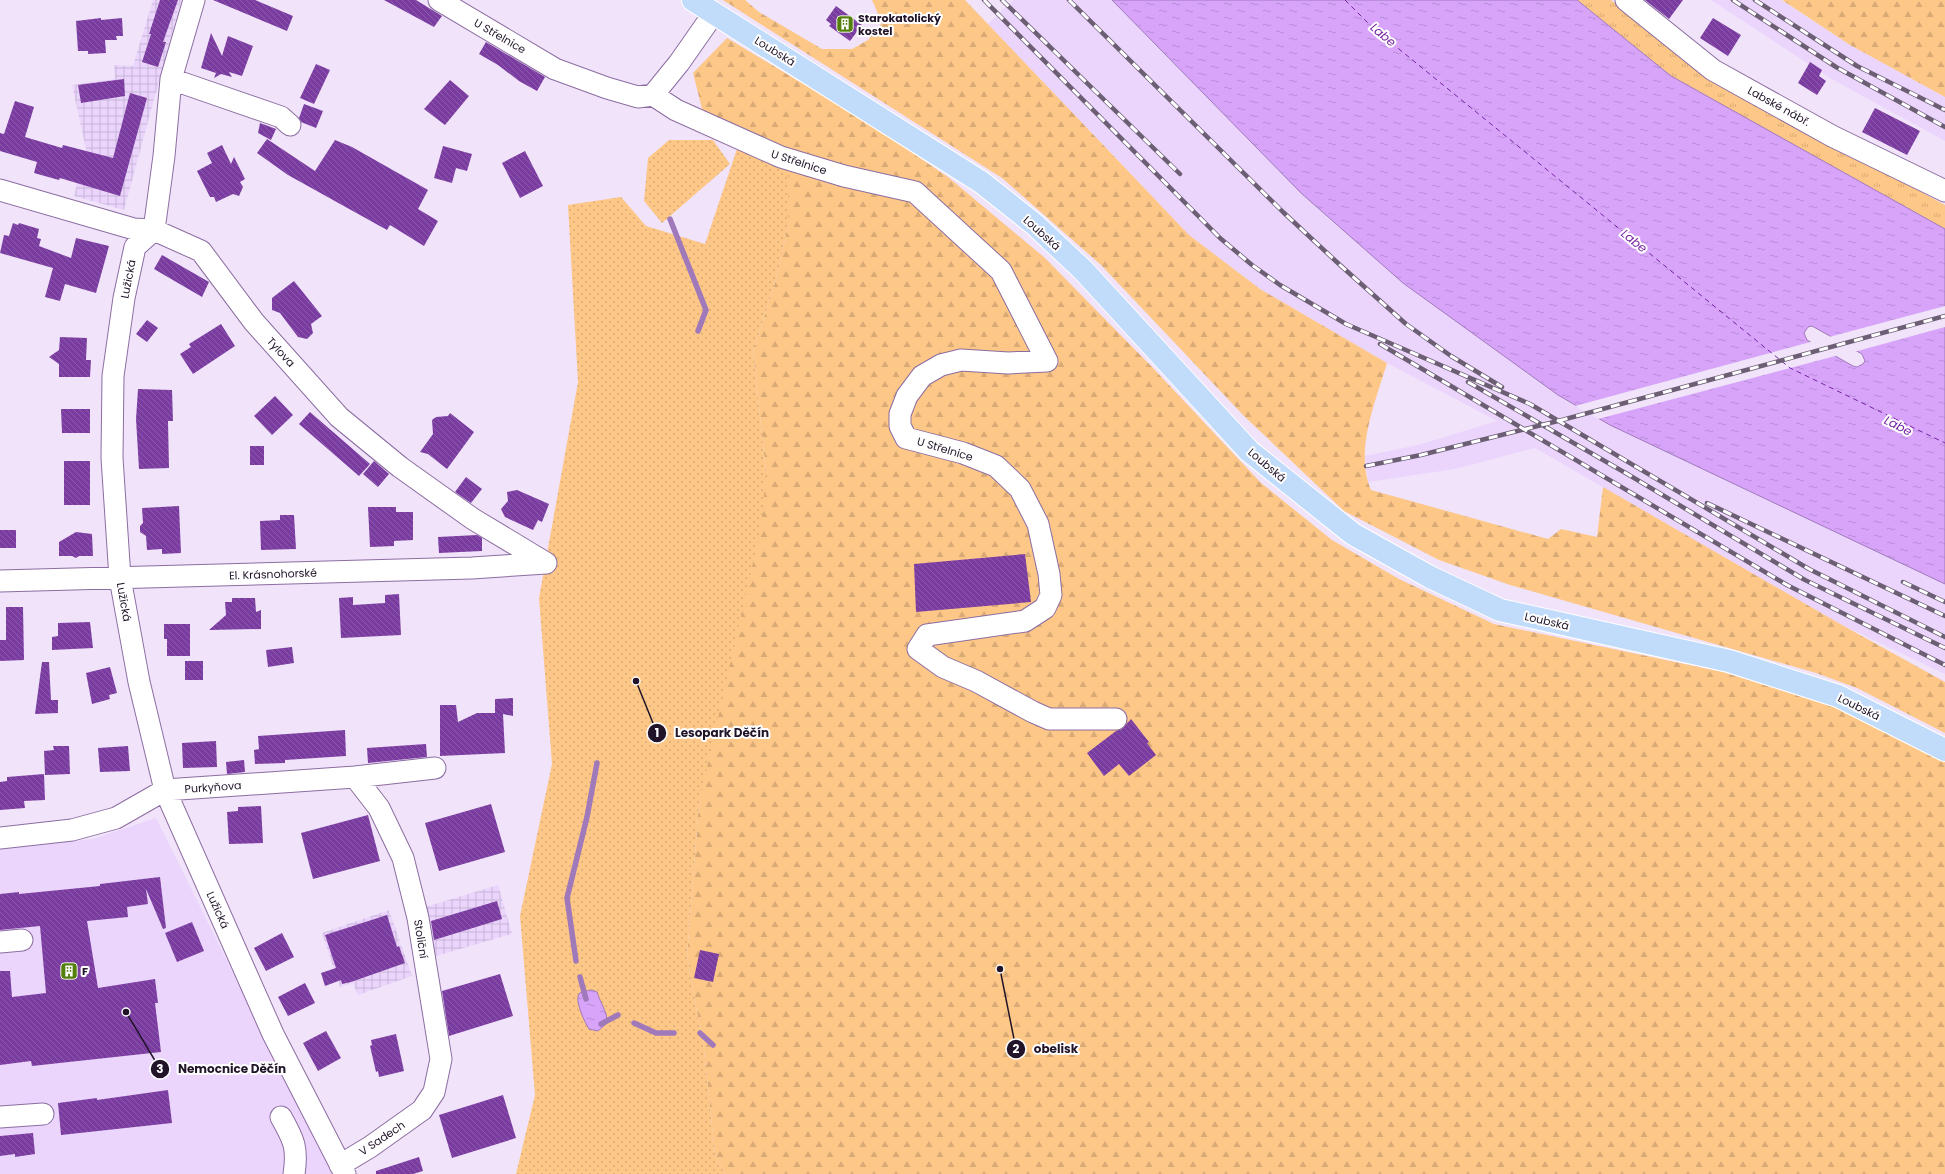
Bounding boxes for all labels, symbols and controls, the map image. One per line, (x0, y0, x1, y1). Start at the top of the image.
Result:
place label: Starokatolický kostel (858, 10, 941, 39)
building icon: Starokatolický kostel (835, 14, 855, 34)
street label: U Střelnice (471, 15, 529, 57)
water label: Labe (1367, 19, 1400, 51)
street label: Loubská (752, 32, 798, 70)
street label: Labské nábř. (1745, 82, 1813, 130)
street label: U Střelnice (769, 145, 829, 179)
street label: Loubská (1020, 212, 1064, 254)
water label: Labe (1618, 225, 1651, 257)
street label: Lužická (116, 258, 140, 300)
street label: Tylova (263, 333, 299, 371)
water label: Labe (1882, 411, 1915, 440)
street label: U Střelnice (915, 433, 975, 465)
street label: Loubská (1245, 444, 1289, 486)
street label: El. Krásnohorské (229, 564, 317, 584)
street label: Lužická (113, 581, 135, 623)
street label: Loubská (1523, 608, 1571, 634)
street label: Loubská (1835, 690, 1883, 724)
callout: Lesopark Děčín (647, 721, 777, 745)
text: 1 (655, 724, 659, 741)
text: Lesopark Děčín (675, 724, 769, 741)
street label: Purkyňova (184, 777, 242, 797)
street label: Lužická (203, 889, 233, 931)
street label: Stoliční (410, 918, 432, 960)
building icon: F (59, 961, 79, 981)
place label: F (82, 963, 88, 979)
callout: obelisk (1006, 1037, 1086, 1061)
text: 2 (1013, 1040, 1020, 1057)
text: obelisk (1034, 1040, 1079, 1057)
callout: Nemocnice Děčín (150, 1057, 294, 1081)
text: 3 (156, 1060, 164, 1077)
text: Nemocnice Děčín (178, 1060, 286, 1077)
street label: V Sadech (356, 1117, 408, 1159)

